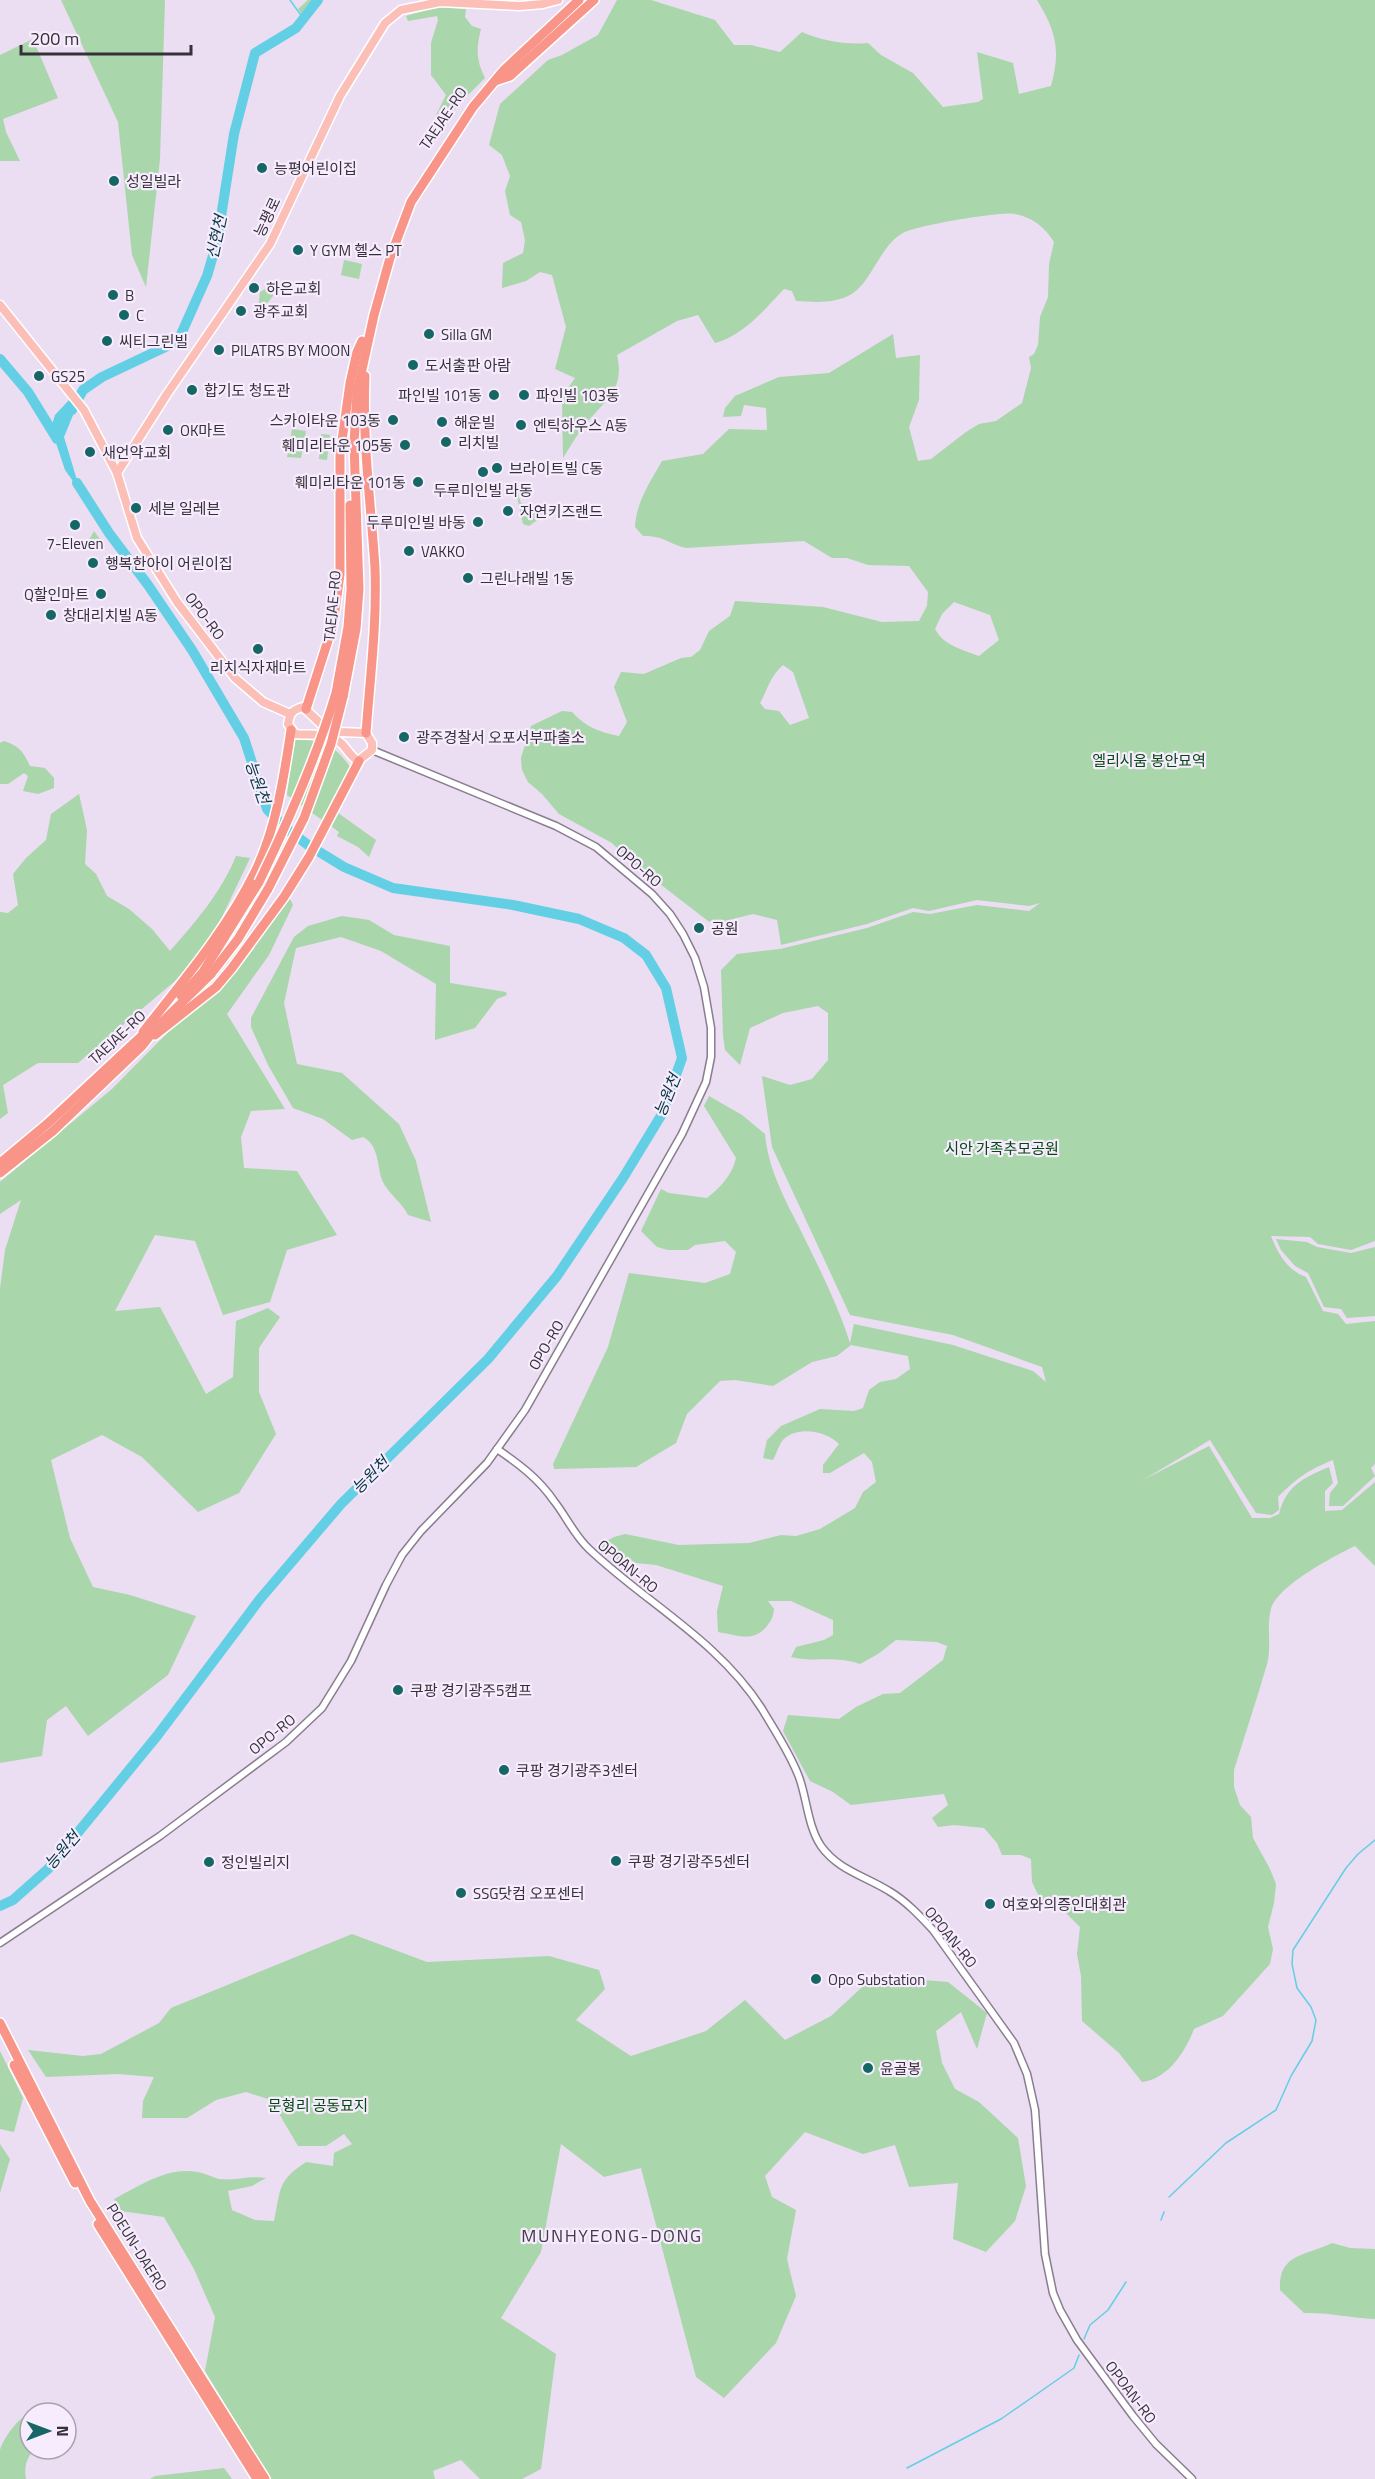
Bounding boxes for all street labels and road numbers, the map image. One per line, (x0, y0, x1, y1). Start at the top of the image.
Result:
street label: TAEJAE-RO (414, 82, 473, 154)
street label: 능평로 (248, 193, 286, 241)
street label: TAEJAE-RO (317, 569, 347, 643)
street label: OPO-RO (179, 587, 231, 645)
street label: OPO-RO (611, 839, 667, 893)
street label: TAEJAE-RO (83, 1004, 151, 1070)
street label: OPO-RO (522, 1316, 570, 1374)
street label: OPOAN-RO (593, 1534, 664, 1598)
street label: OPO-RO (244, 1708, 300, 1760)
street label: OPOAN-RO (919, 1901, 983, 1973)
street label: POEUN-DAERO (101, 2199, 173, 2295)
street label: OPOAN-RO (1100, 2356, 1162, 2428)

